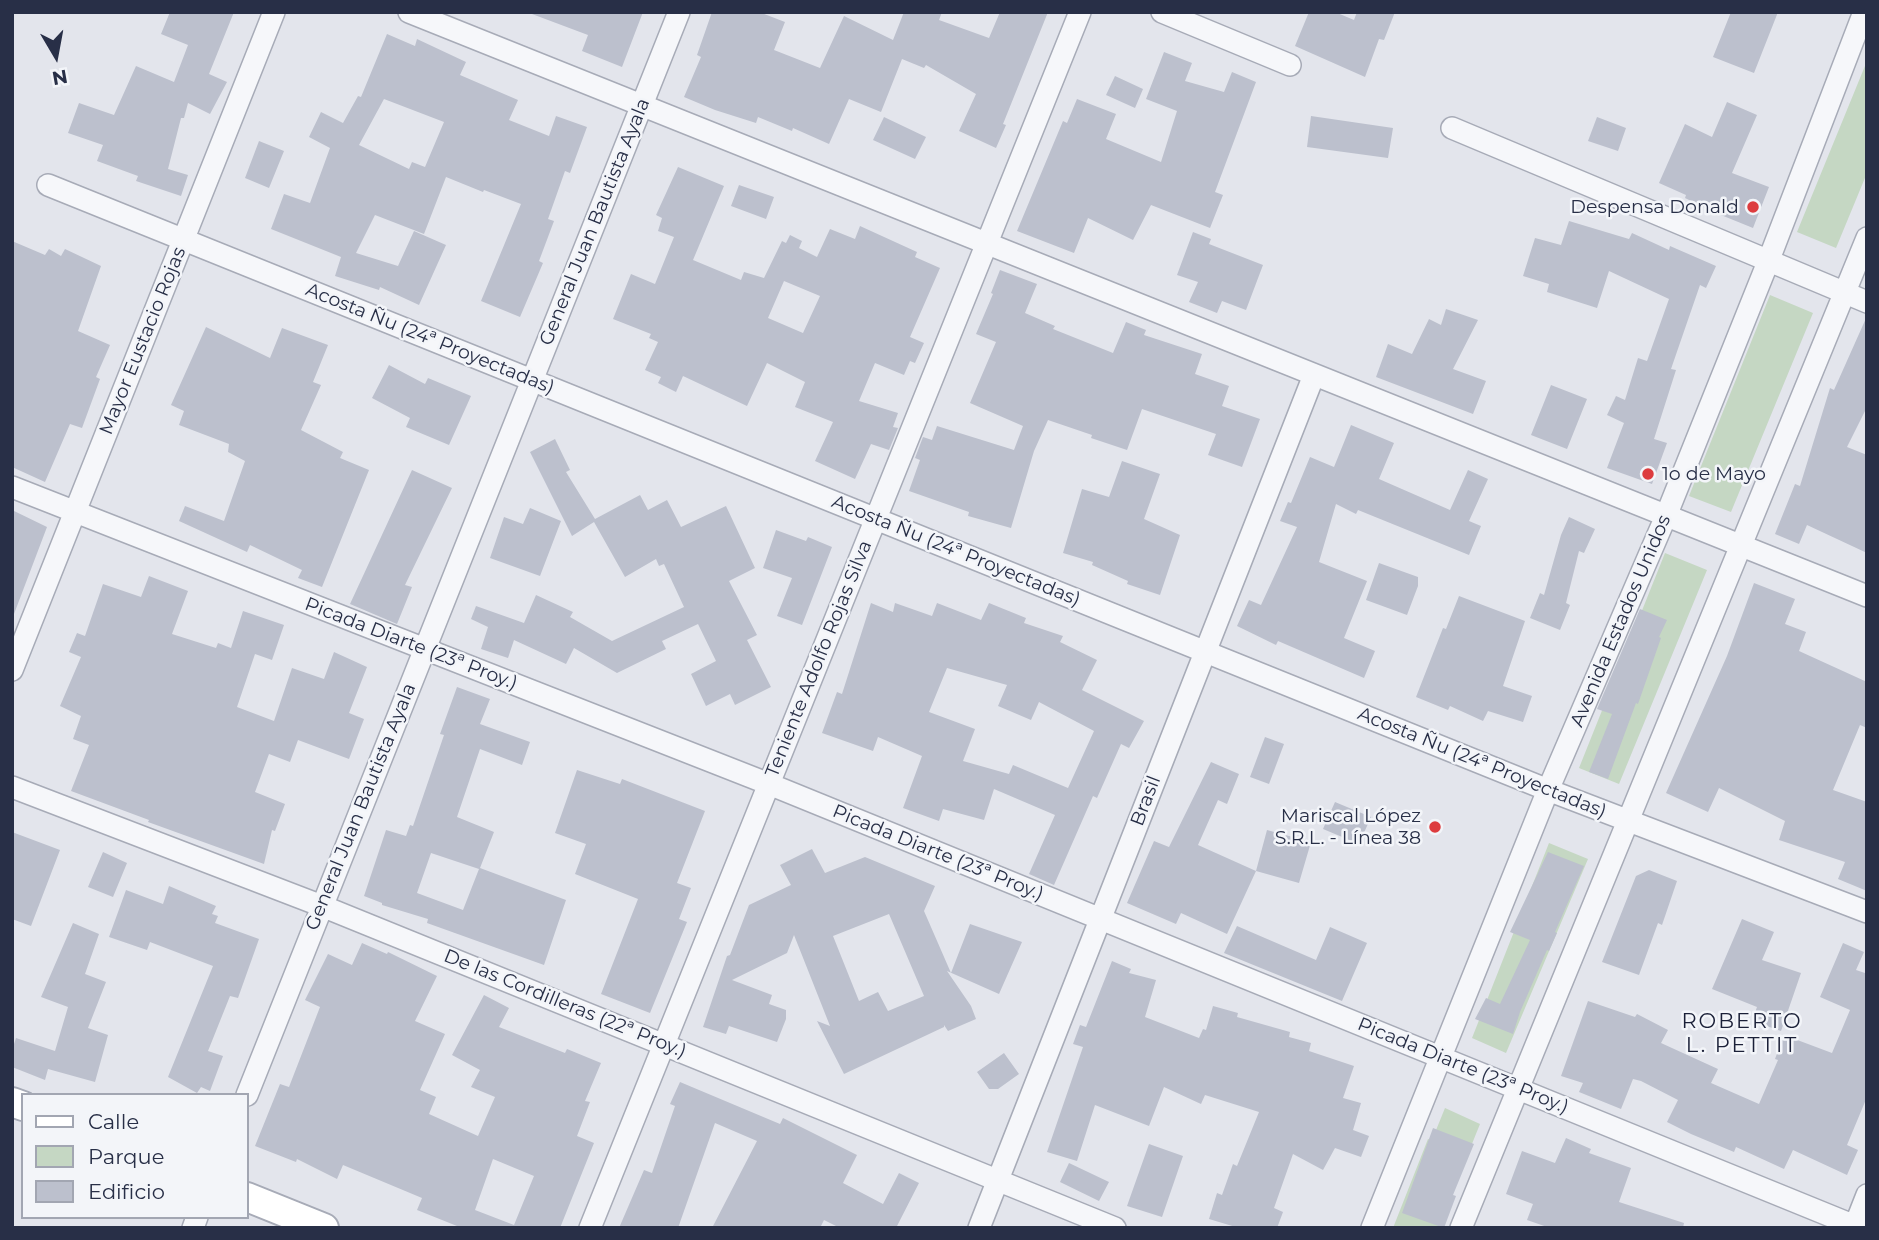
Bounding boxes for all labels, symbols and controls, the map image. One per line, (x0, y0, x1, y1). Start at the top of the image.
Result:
north arrow (21, 21, 91, 91)
text: N (50, 65, 69, 90)
street label: General Juan Bautista Ayala (535, 95, 655, 349)
place label: Despensa Donald (1570, 196, 1739, 218)
marker: Despensa Donald (1745, 199, 1761, 215)
street label: Mayor Eustacio Rojas (95, 244, 191, 438)
street label: Acosta Ñu (24ª Proyectadas) (302, 279, 558, 399)
place label: 1o de Mayo (1662, 463, 1766, 485)
marker: 1o de Mayo (1640, 466, 1656, 482)
street label: Acosta Ñu (24ª Proyectadas) (828, 491, 1084, 611)
street label: Avenida Estados Unidos (1566, 512, 1676, 730)
street label: Teniente Adolfo Rojas Silva (761, 537, 877, 781)
street label: Picada Diarte (23ª Proy.) (301, 593, 521, 695)
street label: General Juan Bautista Ayala (301, 680, 421, 934)
street label: Acosta Ñu (24ª Proyectadas) (1354, 703, 1610, 823)
street label: Brasil (1126, 773, 1166, 829)
street label: Picada Diarte (23ª Proy.) (829, 800, 1047, 906)
place label: Mariscal López S.R.L. - Línea 38 (1275, 805, 1421, 849)
marker: Mariscal López S.R.L. - Línea 38 (1427, 819, 1443, 835)
street label: De las Cordilleras (22ª Proy.) (440, 945, 690, 1063)
district label: ROBERTO L. PETTIT (1682, 1009, 1802, 1059)
street label: Picada Diarte (23ª Proy.) (1354, 1013, 1572, 1119)
legend (21, 1093, 248, 1219)
text: Calle (88, 1109, 139, 1134)
text: Parque (88, 1144, 164, 1169)
text: Edificio (88, 1179, 165, 1204)

